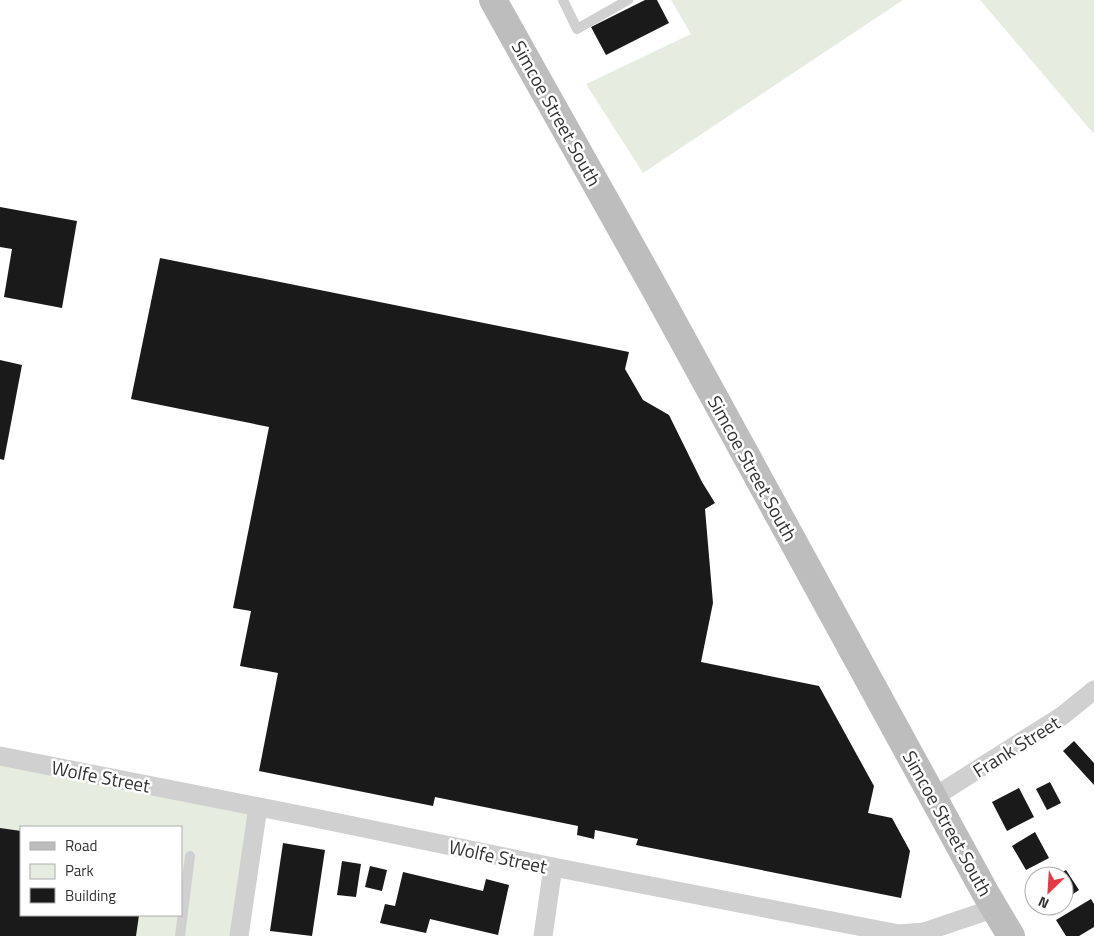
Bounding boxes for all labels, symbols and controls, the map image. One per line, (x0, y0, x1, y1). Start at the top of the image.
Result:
street label: Simcoe Street South (505, 35, 609, 191)
street label: Simcoe Street South (701, 390, 805, 546)
street label: Frank Street (967, 708, 1066, 784)
street label: Simcoe Street South (896, 745, 1000, 901)
street label: Wolfe Street (49, 752, 153, 800)
legend (20, 826, 182, 916)
street label: Wolfe Street (446, 831, 550, 881)
text: Road (65, 834, 97, 857)
text: Park (65, 859, 94, 882)
north arrow (1024, 866, 1074, 916)
text: Building (65, 884, 116, 907)
text: N (1034, 892, 1052, 915)

